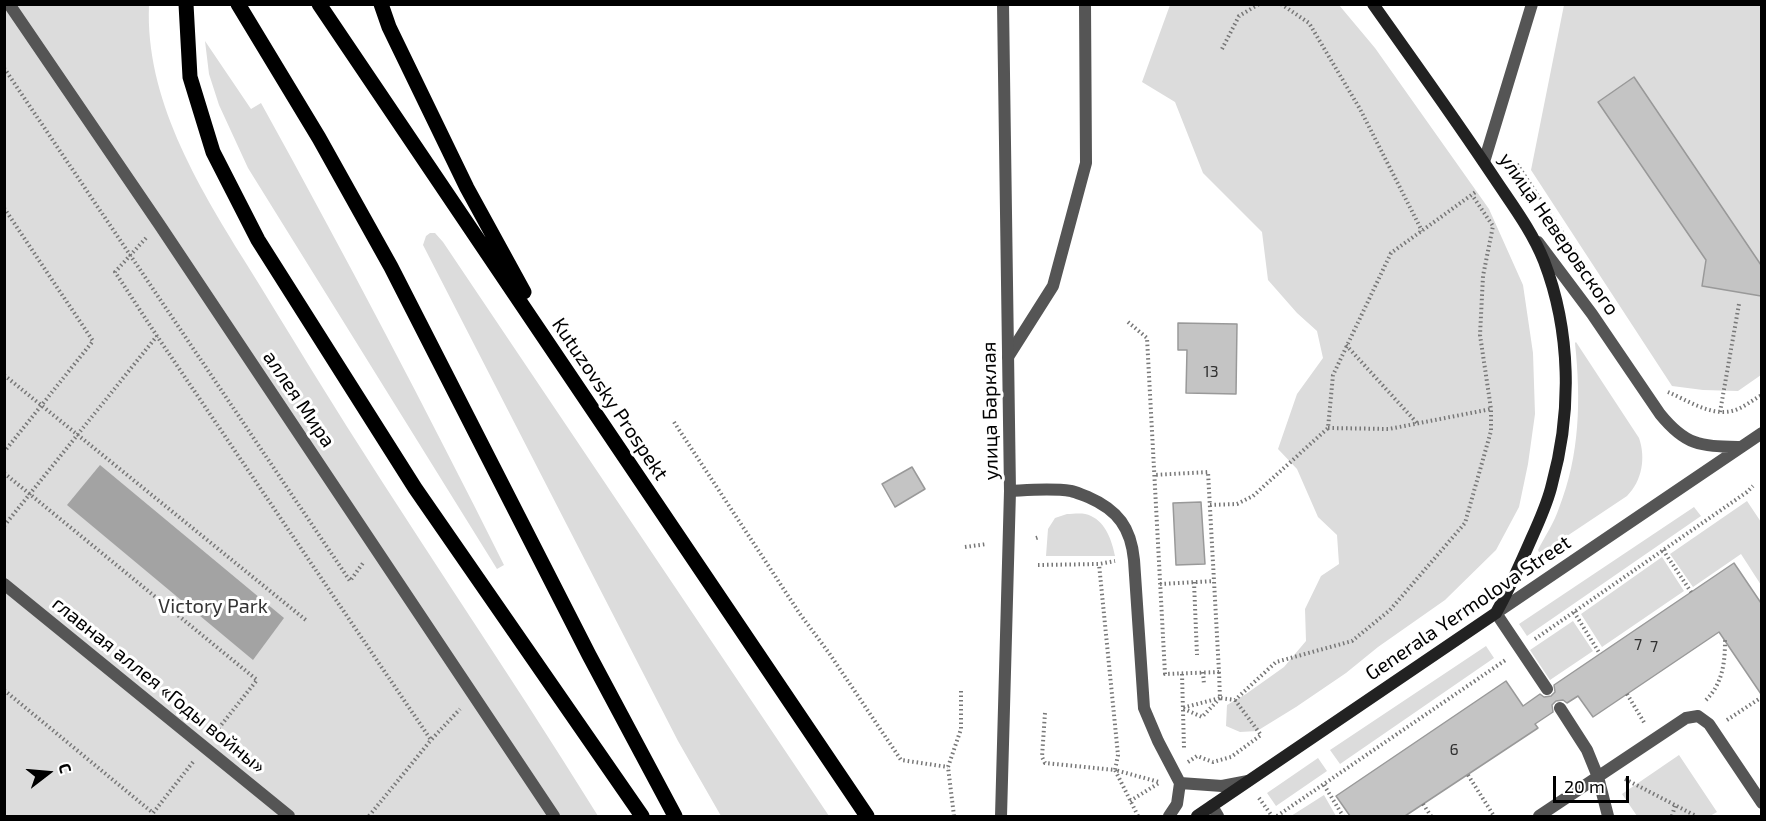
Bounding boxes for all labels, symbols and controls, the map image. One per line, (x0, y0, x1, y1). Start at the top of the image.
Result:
street label: улица Неверовского (1494, 148, 1624, 320)
street label: Kutuzovsky Prospekt (547, 313, 673, 485)
street label: улица Барклая (977, 341, 1003, 481)
street label: аллея Мира (258, 346, 340, 452)
house number: 13 (1203, 362, 1219, 382)
street label: Generala Yermolova Street (1361, 530, 1575, 686)
street label: главная аллея «Годы войны» (47, 591, 271, 779)
park label: Victory Park (158, 594, 268, 618)
house number: 7 (1634, 635, 1642, 655)
house number: 7 (1650, 637, 1658, 657)
house number: 6 (1449, 740, 1459, 760)
north arrow (18, 743, 78, 803)
text: С (55, 761, 76, 775)
scale bar (1556, 764, 1632, 802)
text: 20 m (1564, 775, 1605, 797)

